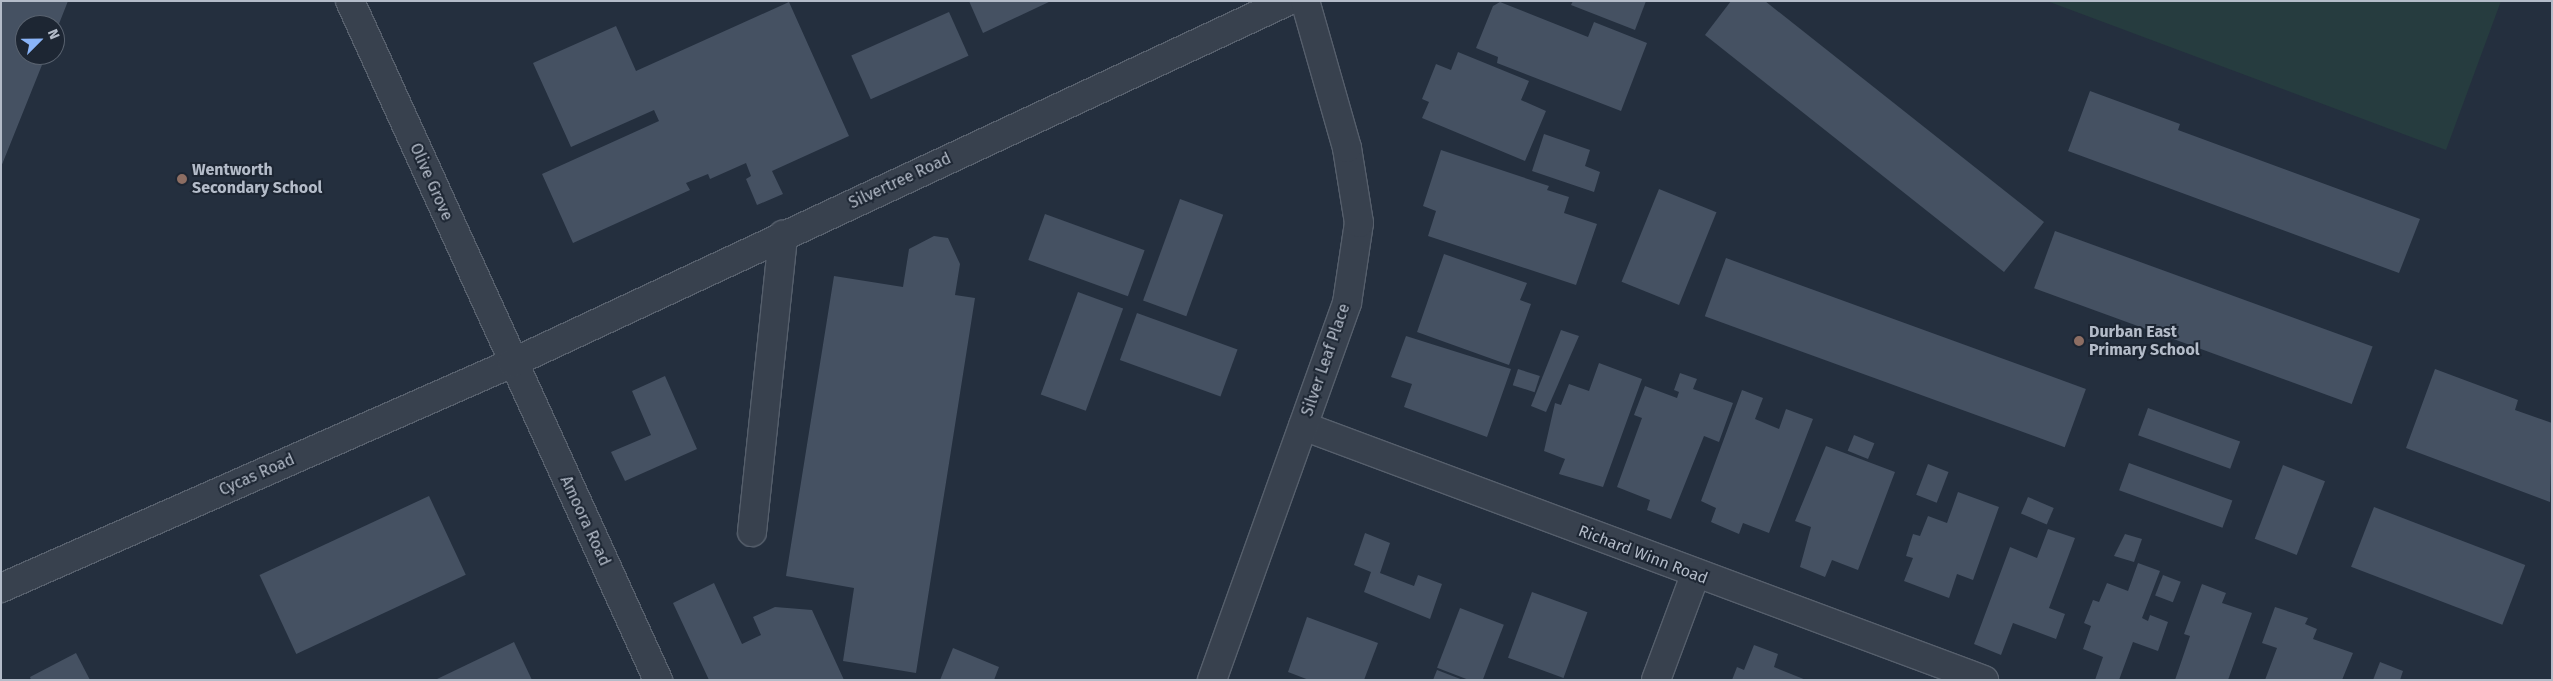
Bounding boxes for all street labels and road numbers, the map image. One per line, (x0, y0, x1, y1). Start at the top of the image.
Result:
street label: Olive Grove (405, 140, 457, 224)
street label: Silvertree Road (846, 149, 954, 213)
street label: Silver Leaf Place (1298, 301, 1354, 419)
street label: Cycas Road (216, 450, 298, 500)
street label: Amoora Road (556, 473, 614, 569)
street label: Richard Winn Road (1576, 521, 1710, 589)

